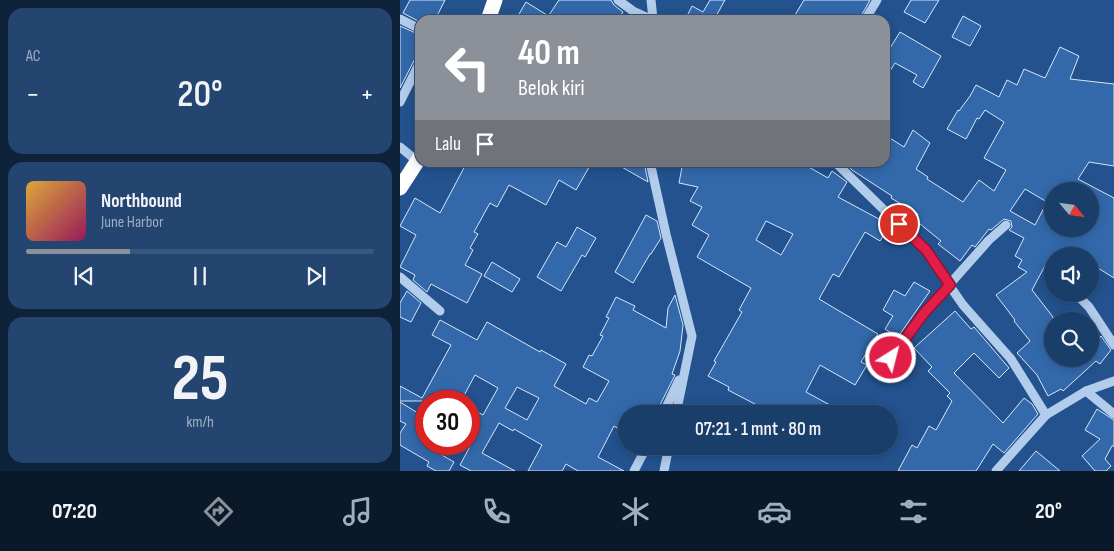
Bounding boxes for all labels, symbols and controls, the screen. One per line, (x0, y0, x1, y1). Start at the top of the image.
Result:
text: 40 m (518, 32, 580, 75)
icon: left (435, 35, 500, 100)
text: AC (26, 47, 40, 66)
text: 20° (177, 72, 223, 117)
text: Belok kiri (518, 75, 585, 102)
text: − (26, 78, 40, 111)
text: + (360, 78, 374, 111)
icon: arrive (471, 130, 499, 158)
text: Lalu (435, 133, 461, 156)
north arrow (1044, 182, 1099, 238)
map controls (1044, 182, 1099, 367)
text: Northbound (101, 190, 182, 213)
pin (878, 203, 920, 245)
icon: arrive (885, 210, 913, 238)
text: June Harbor (101, 213, 164, 232)
button: sound (1044, 247, 1099, 302)
icon: previous (70, 262, 98, 290)
icon: pause (186, 262, 214, 290)
icon: next (302, 262, 330, 290)
button: search (1044, 312, 1099, 367)
position arrow (864, 331, 916, 383)
text: 25 (171, 341, 229, 419)
speed limit sign: 30 (415, 390, 480, 455)
text: km/h (186, 413, 214, 432)
text: 07:21 · 1 mnt · 80 m (695, 418, 821, 441)
icon: directions (201, 494, 236, 529)
icon: music (340, 494, 375, 529)
icon: phone (479, 494, 514, 529)
icon: climate (618, 494, 653, 529)
icon: car (757, 494, 792, 529)
icon: filters (896, 494, 931, 529)
text: 07:20 (52, 498, 97, 525)
text: 20° (1035, 498, 1062, 525)

